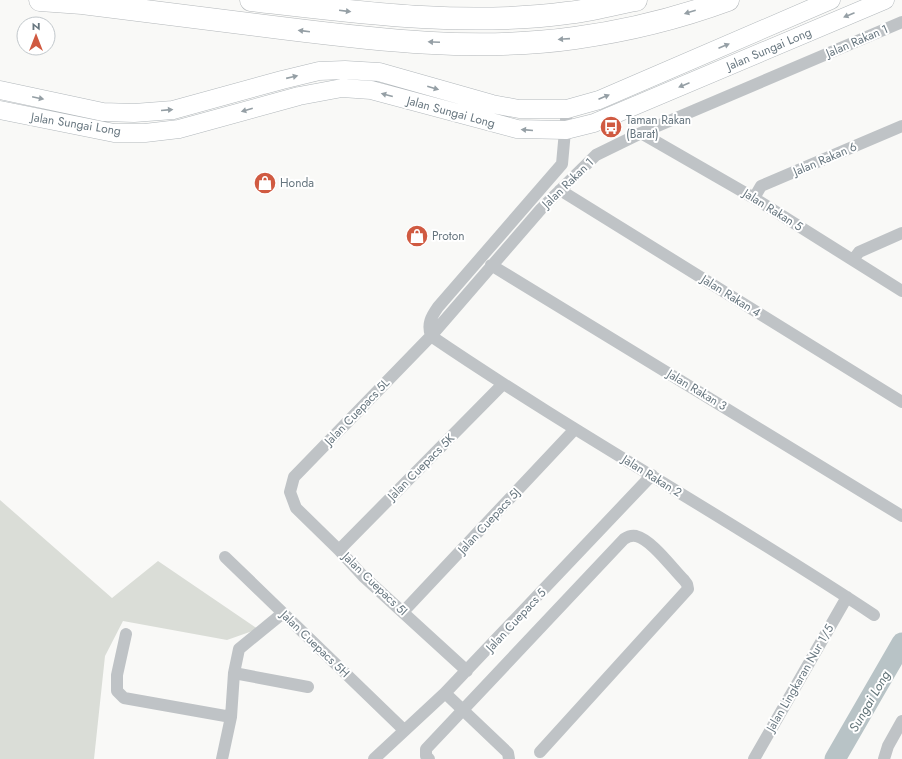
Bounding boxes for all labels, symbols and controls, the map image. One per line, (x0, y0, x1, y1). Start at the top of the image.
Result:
one-way arrow (339, 8, 351, 14)
one-way arrow (684, 9, 696, 15)
one-way arrow (843, 12, 855, 18)
north arrow (16, 16, 56, 56)
text: N (32, 18, 40, 34)
street label: Jalan Rakan 1 (821, 20, 891, 63)
street label: Jalan Sungai Long (722, 23, 814, 76)
one-way arrow (298, 28, 310, 34)
one-way arrow (558, 36, 570, 43)
one-way arrow (428, 39, 440, 46)
one-way arrow (718, 43, 729, 49)
one-way arrow (286, 74, 298, 80)
one-way arrow (678, 82, 690, 88)
one-way arrow (427, 85, 439, 91)
one-way arrow (381, 91, 394, 97)
street label: Jalan Sungai Long (403, 91, 497, 132)
one-way arrow (599, 94, 611, 100)
one-way arrow (32, 96, 44, 102)
one-way arrow (160, 107, 173, 114)
street label: Jalan Sungai Long (28, 108, 122, 140)
one-way arrow (240, 108, 253, 114)
place label: Taman Rakan (Barat) (626, 111, 691, 143)
bus stop icon: Taman Rakan (Barat) (598, 114, 624, 140)
one-way arrow (521, 126, 533, 133)
street label: Jalan Rakan 6 (789, 138, 860, 181)
street label: Jalan Rakan 1 (537, 154, 598, 214)
shop icon: Honda (252, 170, 278, 196)
place label: Honda (280, 174, 314, 192)
street label: Jalan Rakan 5 (738, 183, 807, 236)
shop icon: Proton (404, 223, 430, 249)
place label: Proton (432, 227, 465, 245)
street label: Jalan Rakan 4 (696, 269, 764, 322)
street label: Jalan Rakan 3 (662, 364, 731, 415)
street label: Jalan Cuepacs 5L (319, 374, 394, 451)
street label: Jalan Cuepacs 5K (382, 429, 459, 506)
street label: Jalan Rakan 2 (617, 449, 685, 502)
street label: Jalan Cuepacs 5J (452, 484, 524, 559)
street label: Jalan Cuepacs 5I (337, 547, 412, 620)
street label: Jalan Cuepacs 5 (480, 584, 550, 657)
street label: Jalan Cuepacs 5H (275, 605, 354, 682)
street label: Jalan Lingkaran Nur 1/5 (761, 621, 838, 737)
water label: Sungai Long (844, 667, 895, 735)

